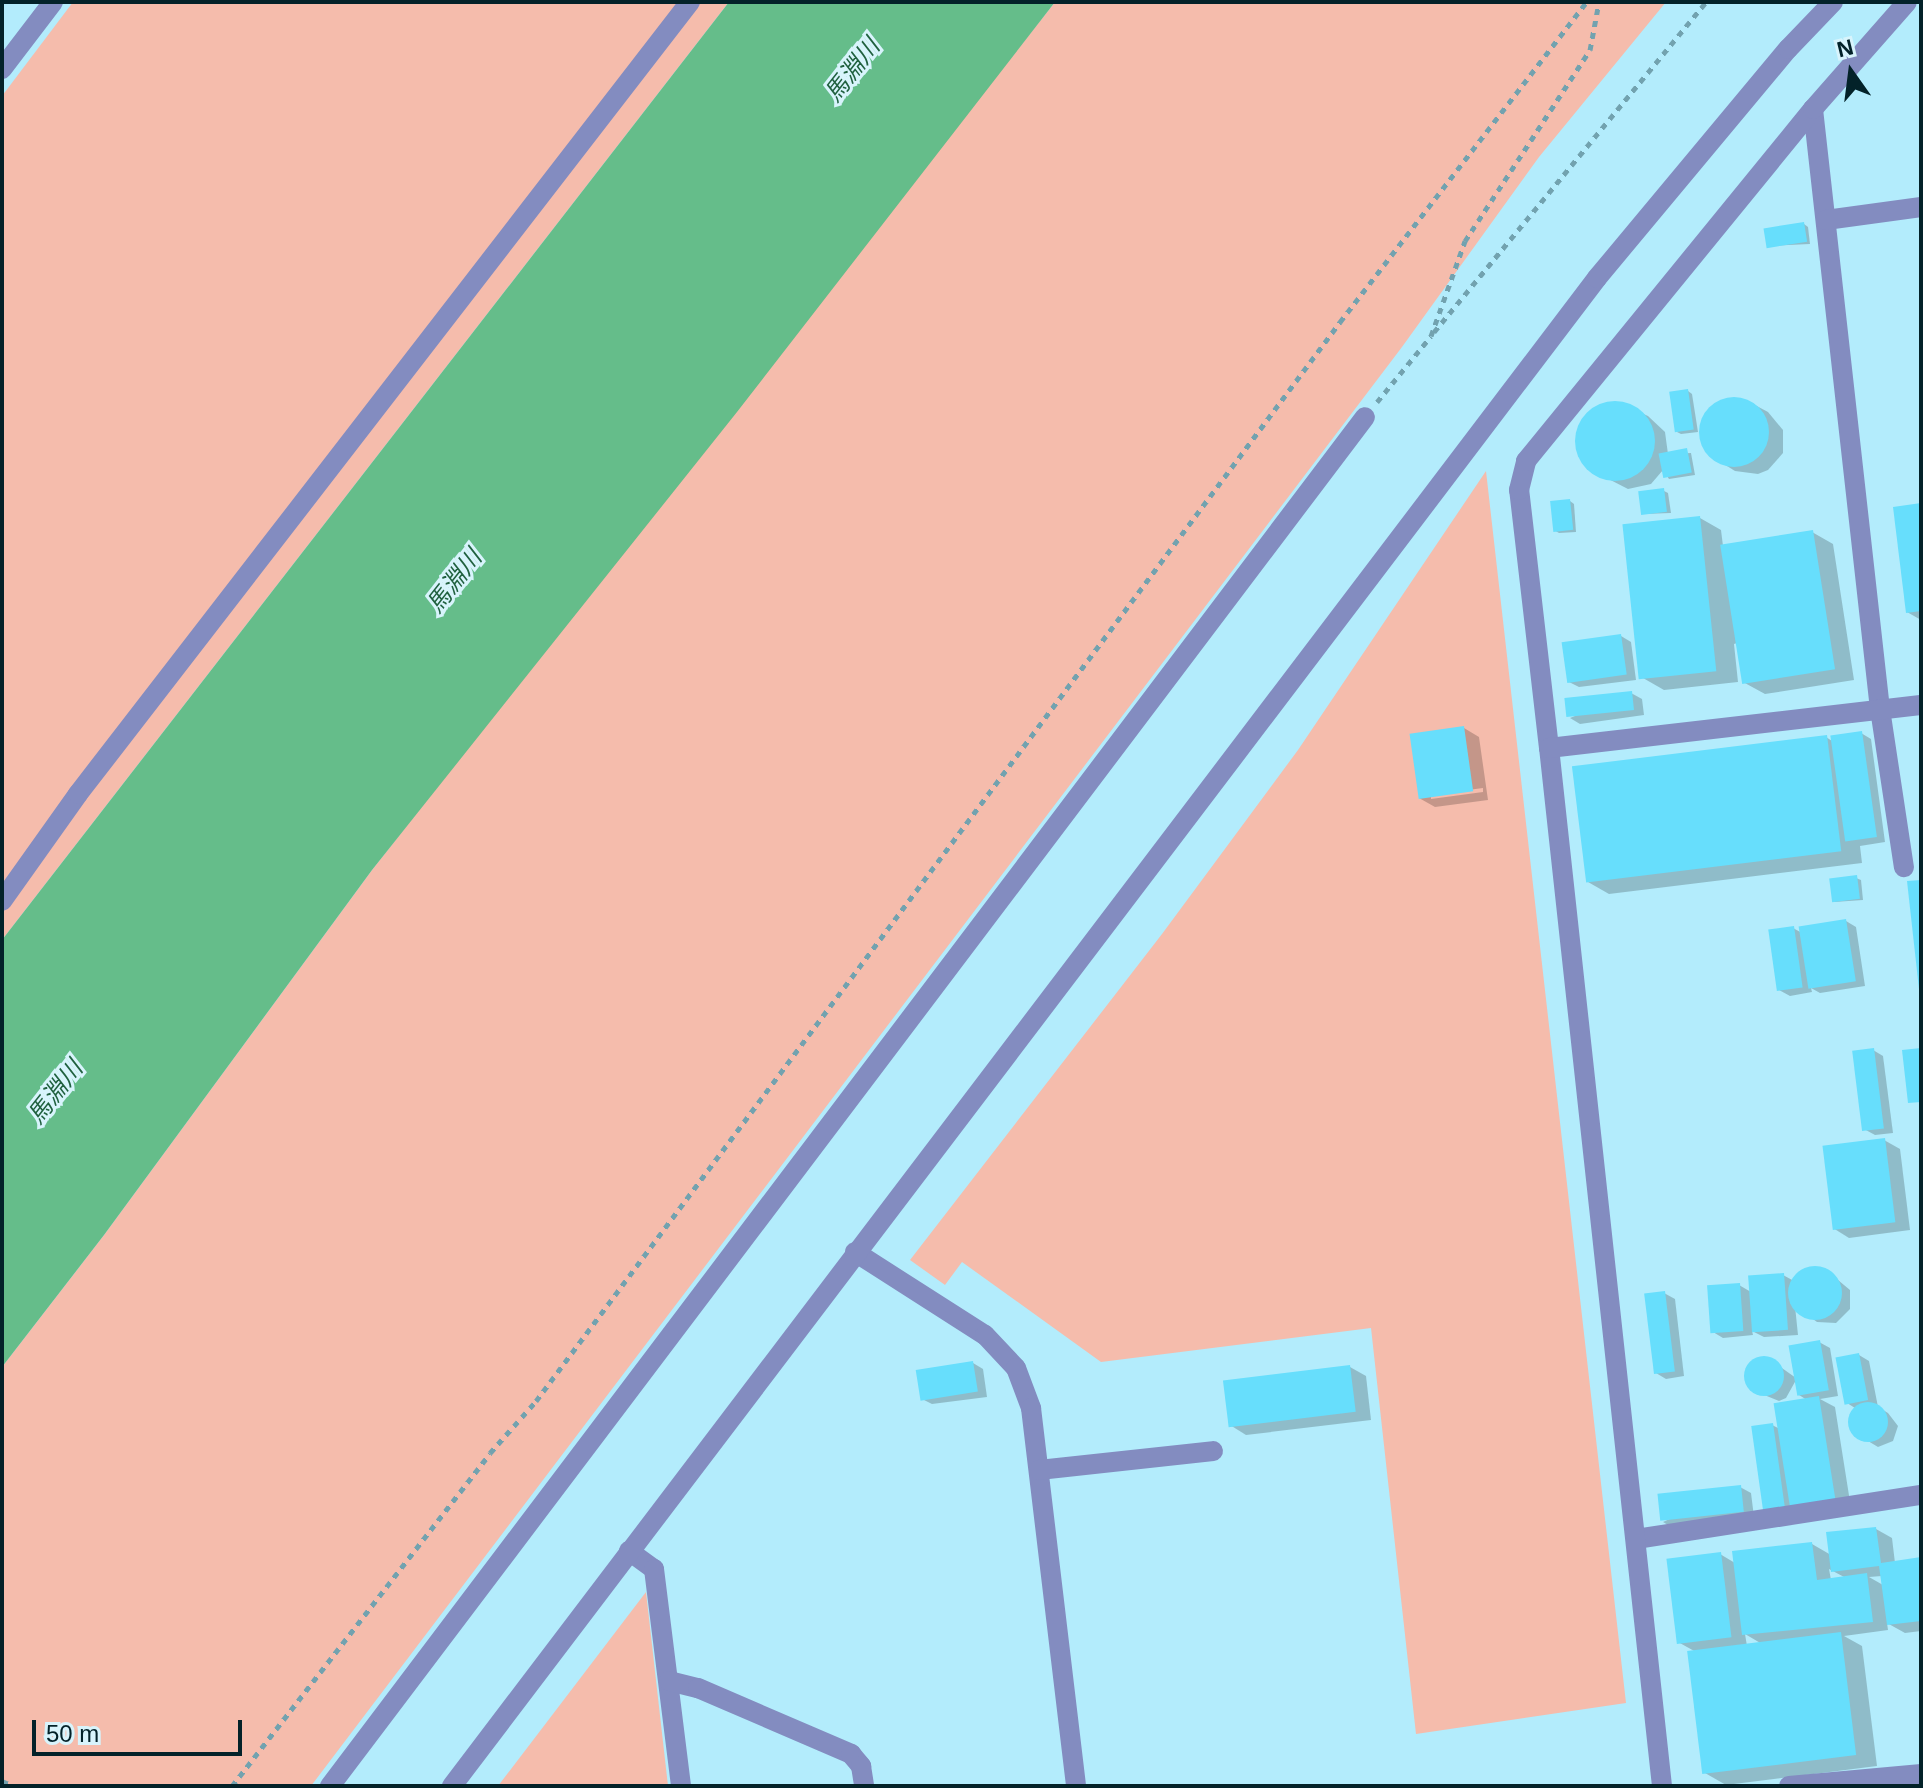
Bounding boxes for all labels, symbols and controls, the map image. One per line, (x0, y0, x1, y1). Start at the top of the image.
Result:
north arrow (1811, 32, 1891, 112)
water label: 馬淵川 (818, 33, 886, 107)
text: N (1834, 34, 1856, 62)
water label: 馬淵川 (420, 544, 488, 618)
water label: 馬淵川 (21, 1055, 89, 1129)
scale bar (36, 1704, 246, 1754)
text: 50 m (46, 1720, 99, 1747)

